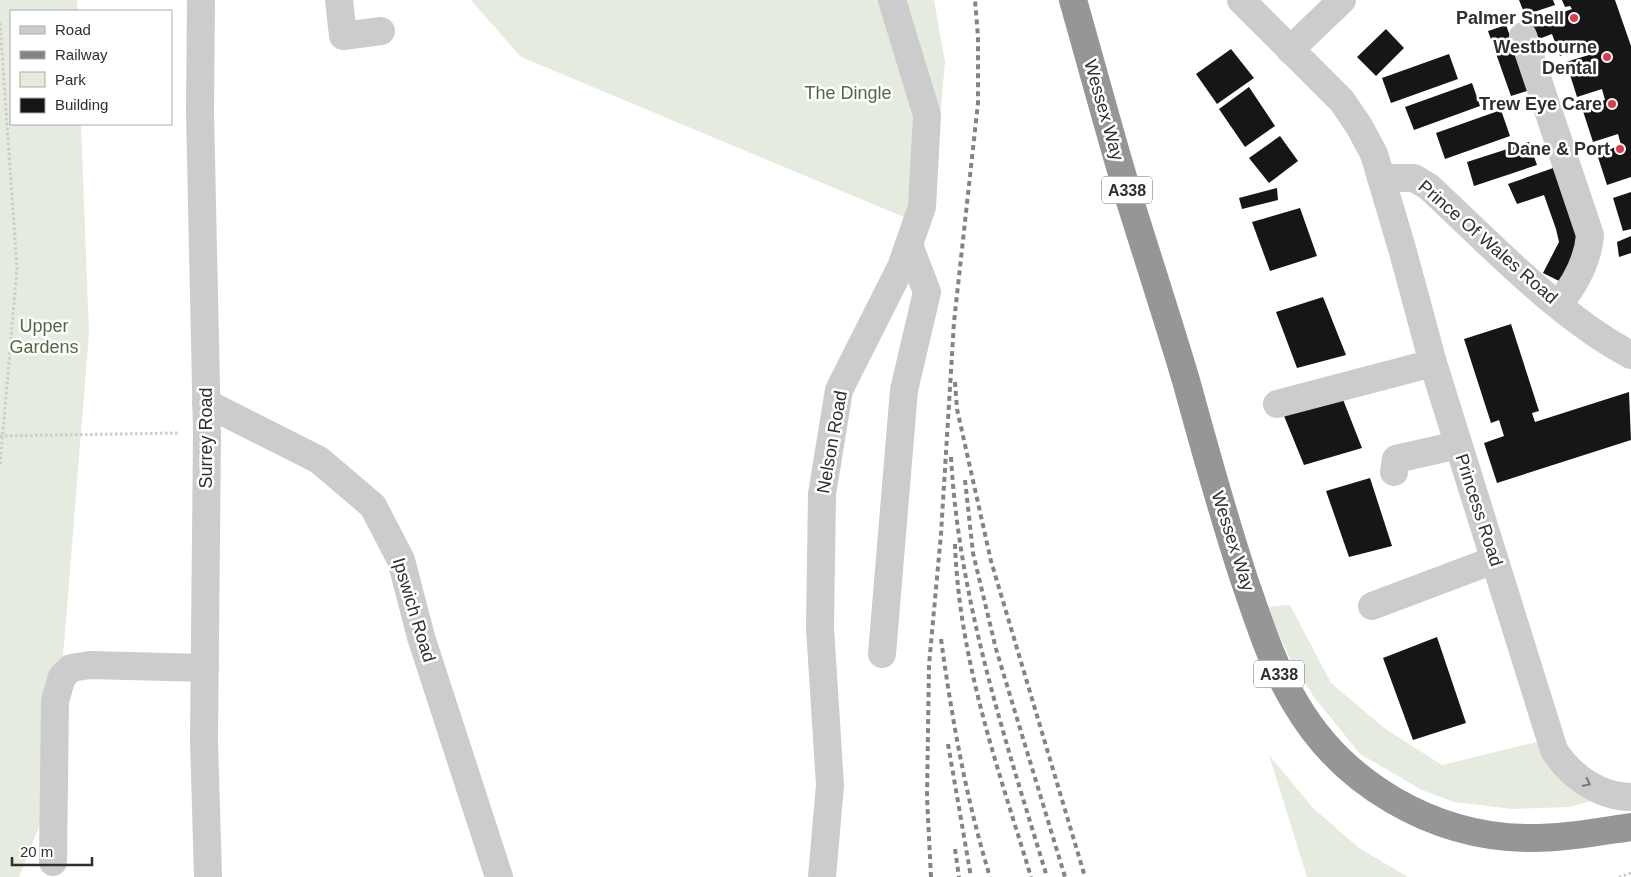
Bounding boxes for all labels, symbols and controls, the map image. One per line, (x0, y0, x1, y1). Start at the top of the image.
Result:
place label: Palmer Snell (1456, 8, 1564, 28)
legend (10, 10, 172, 125)
marker: Palmer Snell (1568, 12, 1580, 24)
text: Road (55, 21, 91, 38)
place label: Westbourne Dental (1493, 37, 1597, 78)
text: Railway (55, 46, 108, 63)
marker: Westbourne Dental (1601, 51, 1613, 63)
street label: Wessex Way (1080, 57, 1128, 163)
text: Park (55, 71, 86, 88)
park label: The Dingle (804, 83, 892, 103)
place label: Trew Eye Care (1479, 94, 1602, 114)
text: Building (55, 96, 108, 113)
marker: Trew Eye Care (1606, 98, 1618, 110)
place label: Dane & Port (1507, 139, 1610, 159)
marker: Dane & Port (1614, 143, 1626, 155)
road number: A338 (1102, 176, 1152, 204)
street label: Prince Of Wales Road (1414, 176, 1562, 308)
park label: Upper Gardens (9, 316, 79, 357)
street label: Surrey Road (196, 387, 216, 489)
street label: Nelson Road (813, 389, 851, 495)
street label: Princess Road (1451, 451, 1507, 569)
street label: Wessex Way (1207, 488, 1259, 594)
street label: Ipswich Road (389, 555, 439, 665)
road number: A338 (1254, 661, 1304, 688)
one-way arrow (1582, 776, 1591, 787)
scale bar (12, 834, 92, 866)
text: 20 m (20, 843, 53, 860)

